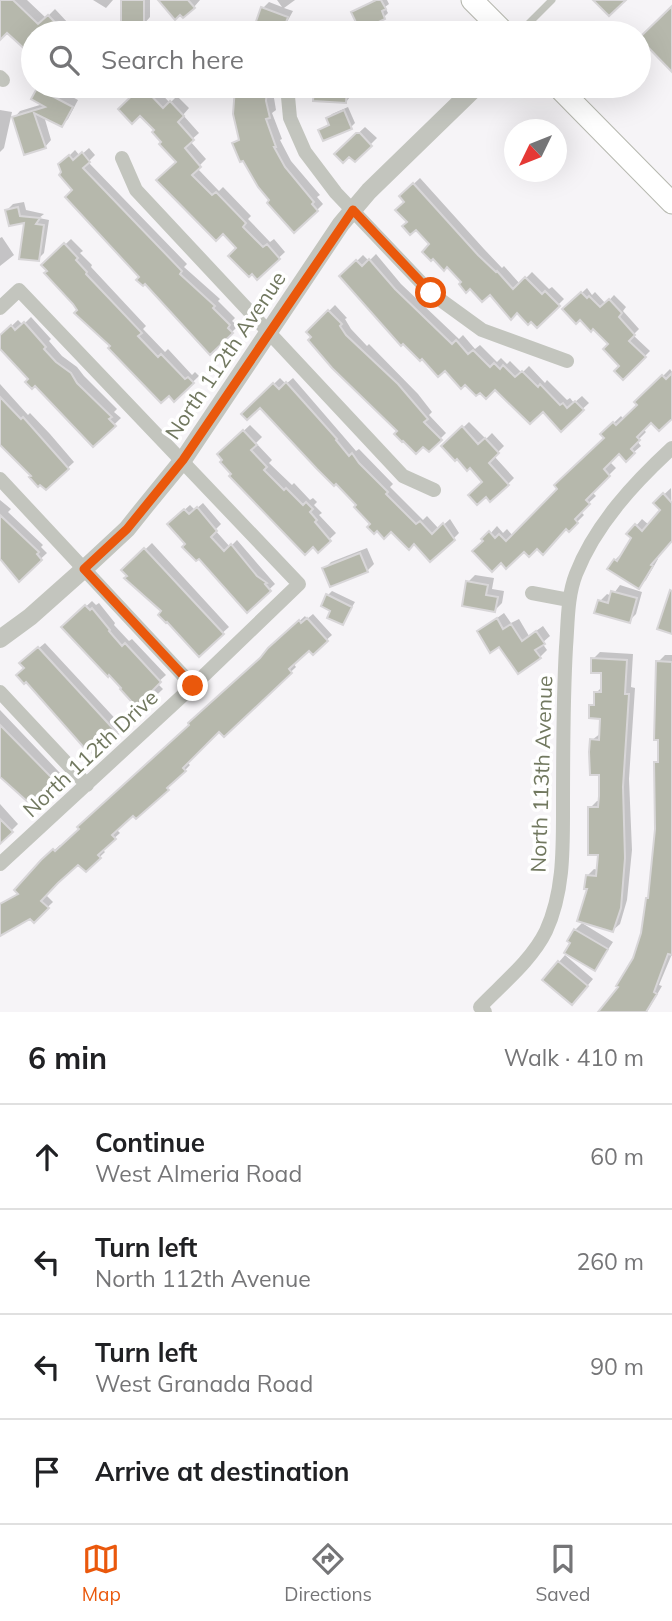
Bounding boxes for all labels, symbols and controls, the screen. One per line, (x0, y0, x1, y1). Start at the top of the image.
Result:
search box (21, 21, 651, 98)
icon: search (45, 41, 83, 79)
text: Search here (101, 43, 244, 76)
north arrow (504, 119, 567, 182)
street label: North 112th Avenue (159, 266, 291, 444)
route start (415, 277, 446, 308)
route end (177, 670, 208, 701)
street label: North 113th Avenue (525, 675, 557, 873)
street label: North 112th Drive (17, 684, 163, 822)
text: 6 min (28, 1039, 107, 1077)
text: Walk · 410 m (504, 1043, 644, 1072)
text: Continue (95, 1126, 205, 1159)
icon: ahead (28, 1138, 66, 1176)
text: 60 m (590, 1142, 644, 1171)
text: West Almeria Road (95, 1159, 302, 1188)
text: Turn left (95, 1231, 197, 1264)
icon: left (28, 1243, 66, 1281)
text: 260 m (576, 1247, 644, 1276)
text: North 112th Avenue (95, 1264, 311, 1293)
text: Turn left (95, 1336, 197, 1369)
icon: left (28, 1348, 66, 1386)
text: 90 m (590, 1352, 644, 1381)
text: West Granada Road (95, 1369, 313, 1398)
icon: arrive (28, 1453, 66, 1491)
text: Arrive at destination (95, 1455, 350, 1488)
tab: Map (82, 1540, 121, 1606)
tab: Directions (284, 1540, 372, 1606)
tab: Saved (535, 1540, 590, 1606)

